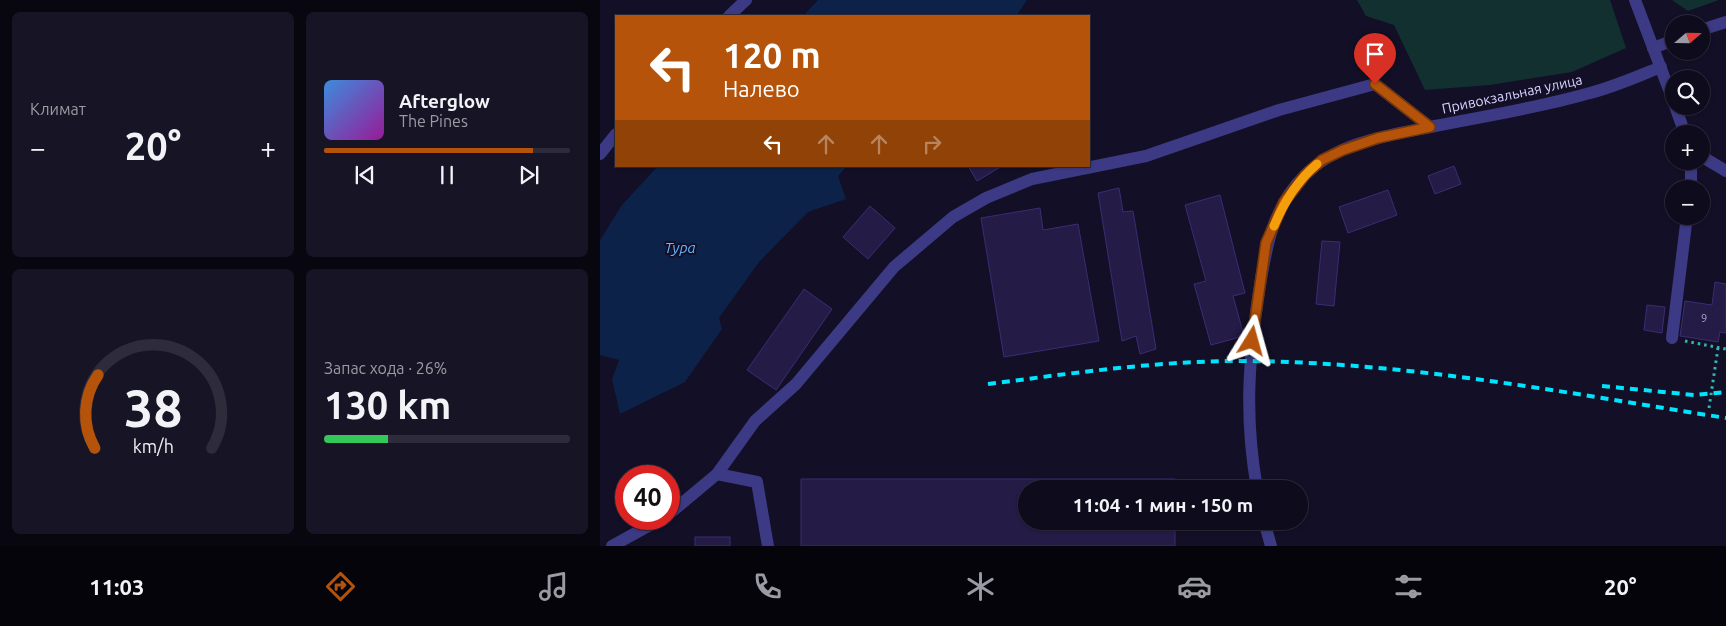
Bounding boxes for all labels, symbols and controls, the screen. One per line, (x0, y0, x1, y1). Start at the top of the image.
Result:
north arrow (1665, 15, 1710, 60)
map controls (1665, 15, 1710, 225)
pin (1354, 33, 1396, 84)
icon: left (640, 35, 705, 100)
text: 120 m (723, 35, 821, 75)
icon: arrive (1361, 40, 1389, 68)
button: search (1665, 70, 1710, 115)
street label: Привокзальная улица (1440, 71, 1584, 117)
text: Налево (723, 76, 800, 101)
text: Afterglow (399, 90, 490, 112)
text: Климат (30, 100, 86, 118)
text: The Pines (399, 112, 468, 130)
text: 20° (125, 125, 181, 167)
button: + (1665, 125, 1710, 170)
icon: left (759, 130, 787, 158)
icon: ahead (812, 130, 840, 158)
icon: ahead (865, 130, 893, 158)
icon: right (918, 130, 946, 158)
text: − (30, 132, 46, 163)
text: + (260, 132, 276, 163)
icon: previous (351, 161, 379, 189)
icon: pause (433, 161, 461, 189)
icon: next (515, 161, 543, 189)
button: − (1665, 180, 1710, 225)
water label: Тура (664, 239, 696, 256)
house number: 9 (1701, 312, 1707, 324)
position arrow (1225, 314, 1277, 366)
text: Запас хода · 26% (324, 359, 447, 377)
text: 38 (124, 379, 182, 437)
text: 130 km (324, 384, 451, 426)
text: km/h (132, 436, 174, 456)
speed limit sign: 40 (615, 465, 680, 530)
text: 11:04 · 1 мин · 150 m (1073, 494, 1253, 516)
icon: directions (323, 569, 358, 604)
icon: music (536, 569, 571, 604)
icon: phone (750, 569, 785, 604)
icon: climate (963, 569, 998, 604)
icon: car (1177, 569, 1212, 604)
icon: filters (1391, 569, 1426, 604)
text: 11:03 (89, 574, 144, 599)
text: 20° (1604, 574, 1637, 599)

